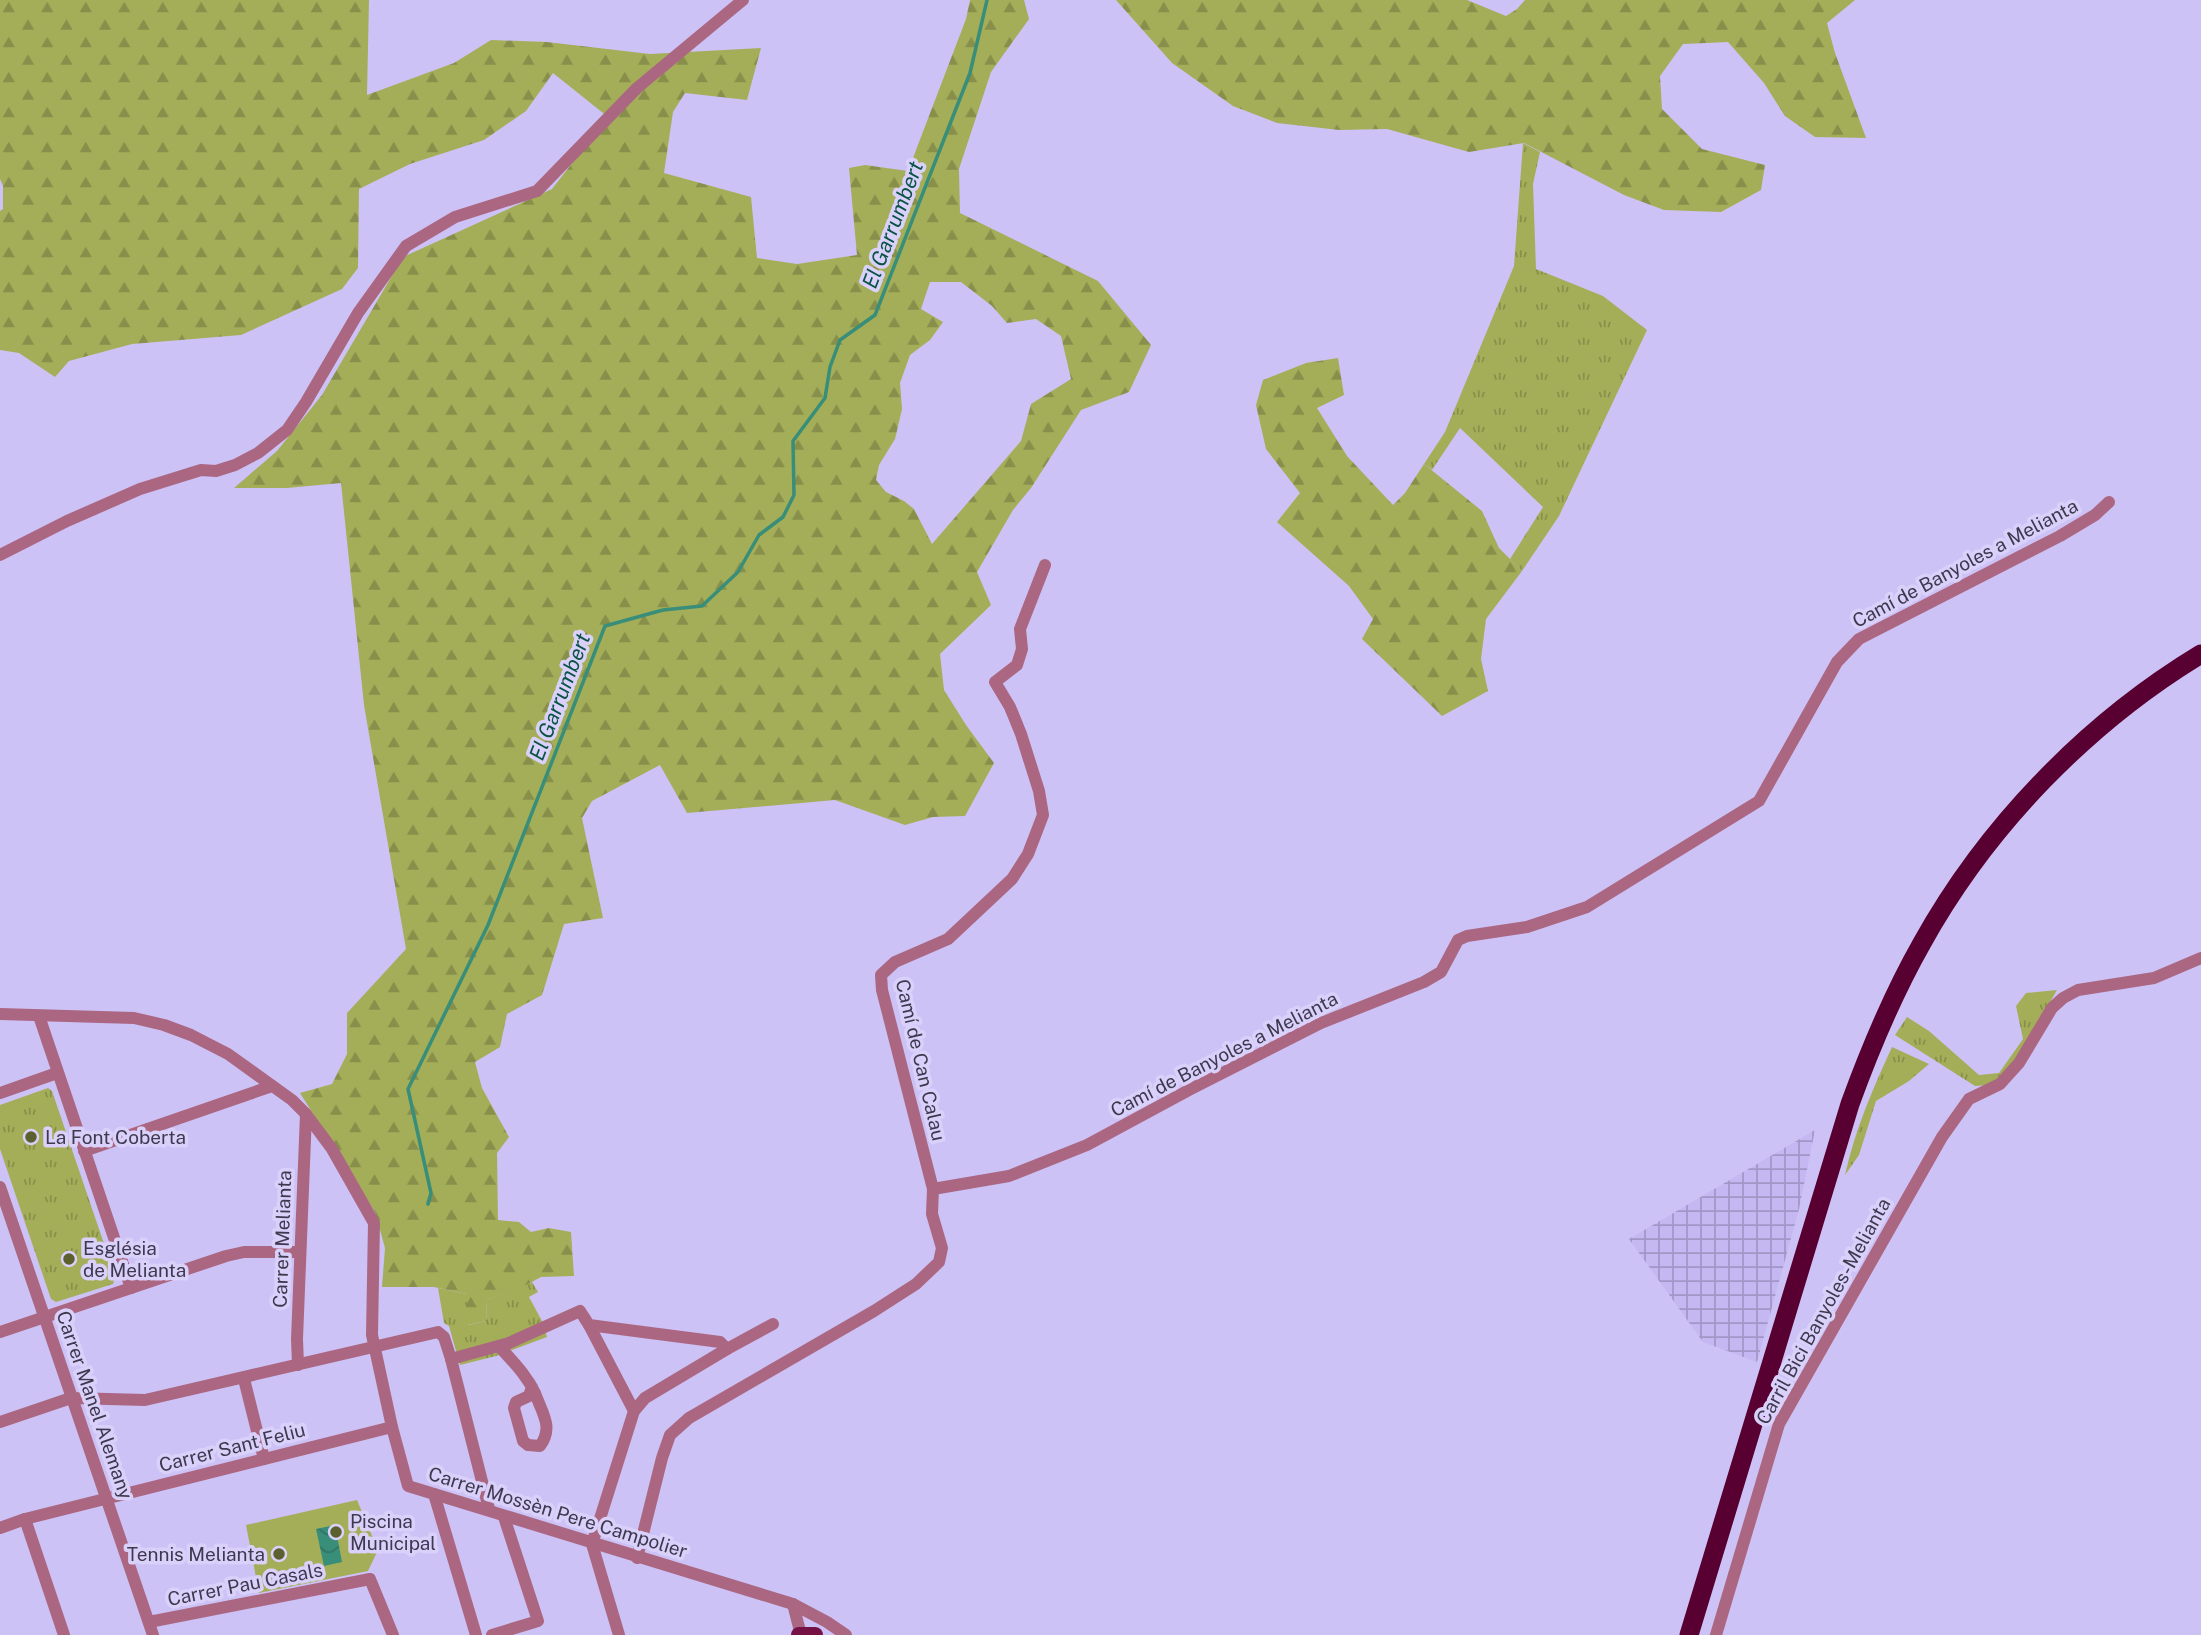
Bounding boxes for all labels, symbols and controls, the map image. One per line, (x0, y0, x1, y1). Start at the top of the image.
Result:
water label: El Garrumbert (857, 158, 928, 292)
street label: Camí de Banyoles a Melianta (1849, 494, 2081, 632)
water label: El Garrumbert (524, 630, 595, 764)
street label: Camí de Can Calau (892, 977, 950, 1143)
street label: Camí de Banyoles a Melianta (1107, 987, 1341, 1121)
place label: La Font Coberta (45, 1126, 186, 1148)
marker: La Font Coberta (23, 1129, 39, 1145)
street label: Carrer Melianta (269, 1170, 295, 1308)
street label: Carril Bici Banyoles-Melianta (1751, 1194, 1895, 1428)
place label: Església de Melianta (83, 1237, 186, 1281)
marker: Església de Melianta (61, 1251, 77, 1267)
street label: Carrer Manel Alemany (52, 1308, 138, 1502)
street label: Carrer Sant Feliu (157, 1418, 307, 1476)
street label: Carrer Mossèn Pere Campolier (426, 1462, 690, 1562)
place label: Piscina Municipal (350, 1510, 436, 1554)
marker: Piscina Municipal (328, 1524, 344, 1540)
place label: Tennis Melianta (127, 1543, 265, 1565)
marker: Tennis Melianta (271, 1546, 287, 1562)
street label: Carrer Pau Casals (166, 1558, 324, 1610)

